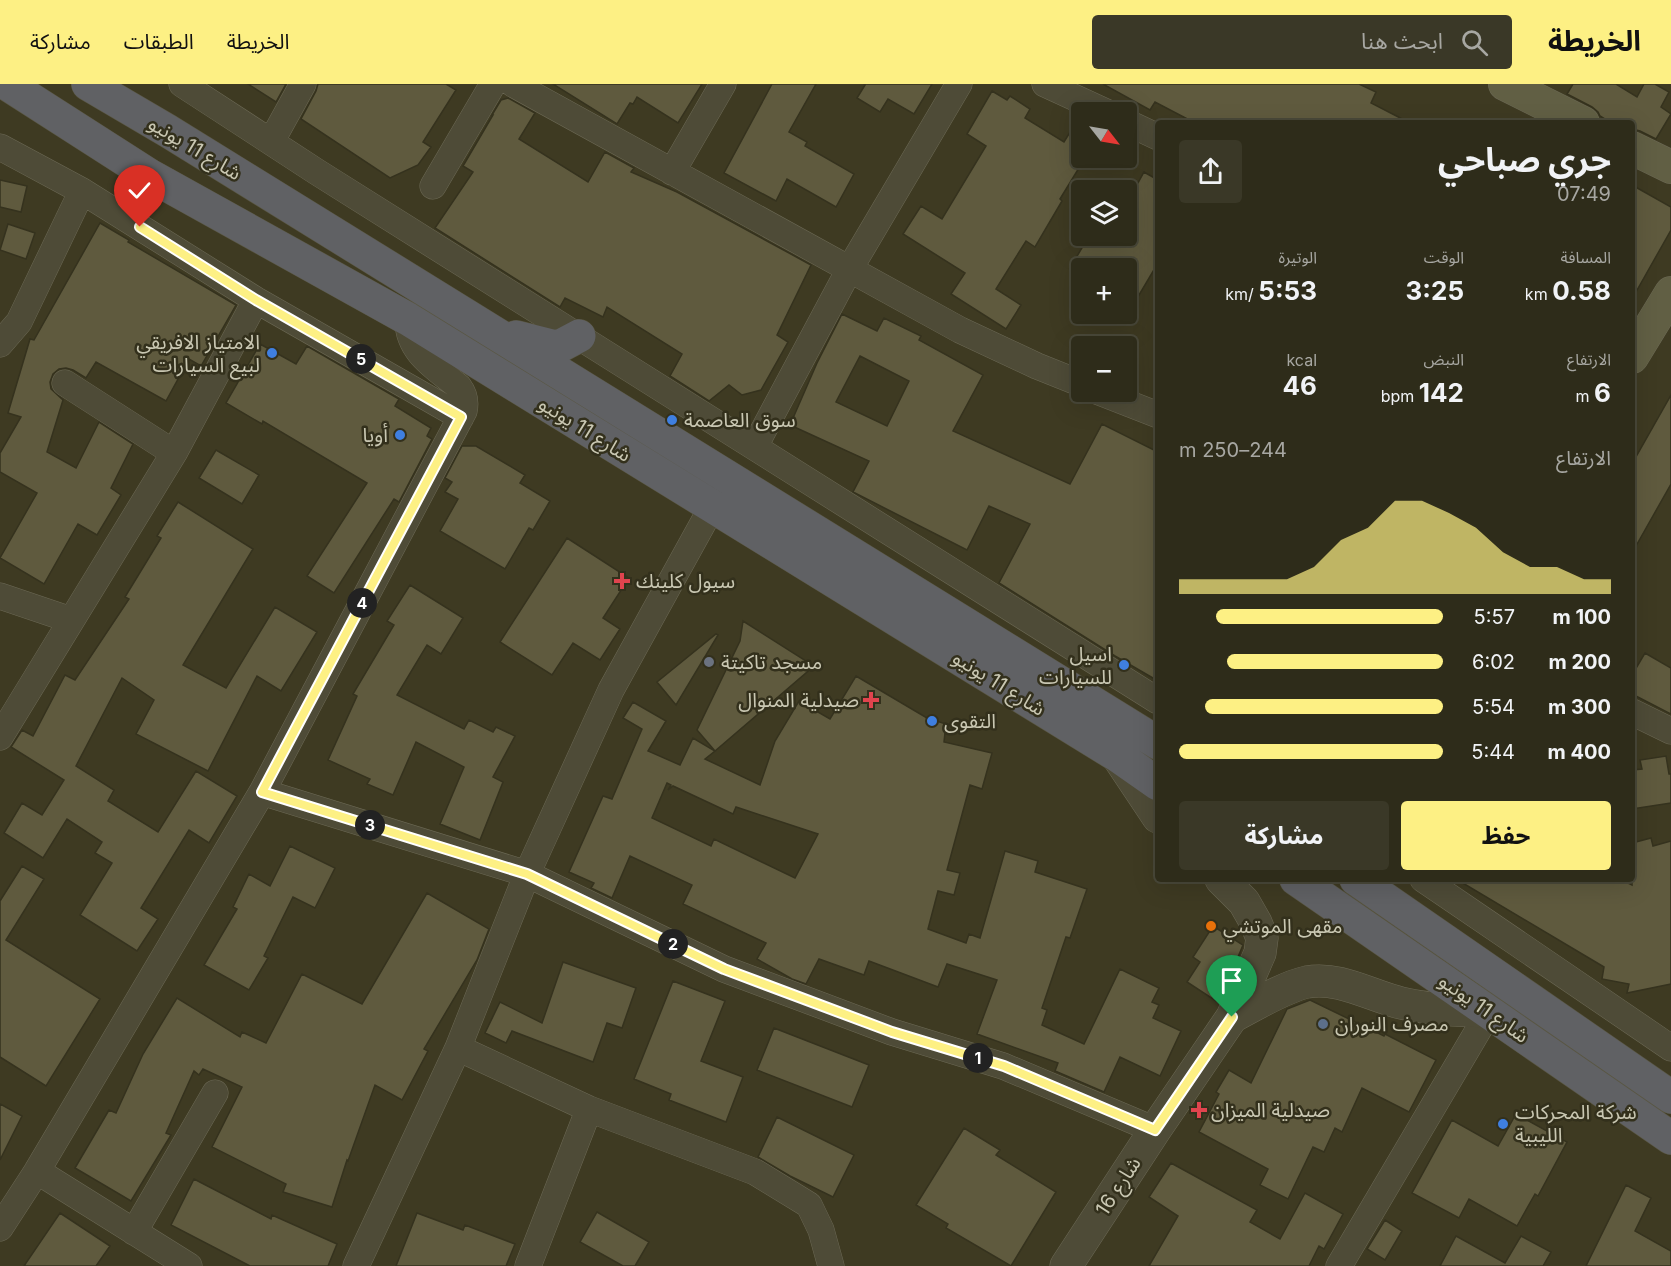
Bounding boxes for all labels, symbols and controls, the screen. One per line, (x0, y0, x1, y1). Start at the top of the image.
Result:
search box (1092, 15, 1512, 69)
text: الخريطة (1548, 24, 1641, 58)
icon: search (1458, 26, 1491, 59)
text: ابحث هنا (1361, 28, 1443, 54)
text: مشاركة (30, 29, 91, 54)
text: الطبقات (124, 29, 194, 54)
text: الخريطة (227, 29, 290, 54)
north arrow (1071, 102, 1137, 168)
map controls (1071, 102, 1137, 402)
street label: شارع 11 يونيو (143, 111, 246, 188)
text: جري صباحي (1438, 139, 1611, 179)
button: share (1179, 140, 1242, 203)
pin (114, 165, 165, 227)
icon: check (123, 174, 156, 207)
button: layers (1071, 180, 1137, 246)
text: 07:49 (1557, 182, 1611, 206)
text: الوتيرة (1279, 247, 1317, 267)
text: الوقت (1424, 247, 1464, 267)
text: المسافة (1561, 247, 1611, 267)
button: + (1071, 258, 1137, 324)
text: 5:53 (1258, 275, 1317, 306)
text: 3:25 (1406, 275, 1464, 306)
text: 0.58 (1552, 275, 1611, 306)
text: /km (1225, 284, 1258, 304)
text: km (1525, 284, 1552, 304)
place label: الامتياز الافريقي لبيع السيارات (136, 330, 260, 380)
button: − (1071, 336, 1137, 402)
pin: 5 (346, 344, 376, 374)
marker: الامتياز الافريقي لبيع السيارات (265, 346, 279, 360)
text: 5 (356, 349, 366, 369)
text: النبض (1423, 349, 1464, 369)
text: الارتفاع (1567, 349, 1611, 369)
text: kcal (1286, 350, 1317, 370)
text: 46 (1283, 370, 1317, 401)
text: 142 (1419, 377, 1464, 408)
text: 6 (1594, 377, 1611, 408)
text: bpm (1381, 386, 1419, 406)
text: m (1576, 386, 1594, 406)
street label: شارع 11 يونيو (533, 391, 636, 469)
place label: سوق العاصمة (684, 408, 796, 432)
marker: سوق العاصمة (665, 413, 679, 427)
place label: أويا (363, 423, 388, 447)
marker: أويا (393, 428, 407, 442)
text: 244–250 m (1179, 438, 1287, 462)
text: الارتفاع (1556, 446, 1611, 470)
place label: سيول كلينك (636, 569, 735, 593)
marker: سيول كلينك (613, 572, 631, 590)
pin: 4 (347, 588, 377, 618)
text: 4 (357, 593, 367, 613)
text: 5:57 (1474, 605, 1515, 629)
text: 100 m (1552, 605, 1611, 629)
place label: اسيل للسيارات (1039, 642, 1112, 689)
street label: شارع 11 يونيو (947, 645, 1050, 723)
place label: مسجد تاكيتة (721, 650, 822, 674)
text: 6:02 (1472, 650, 1515, 674)
text: 200 m (1548, 650, 1611, 674)
marker: مسجد تاكيتة (702, 655, 716, 669)
marker: اسيل للسيارات (1117, 658, 1131, 672)
place label: صيدلية المنوال (738, 688, 859, 712)
marker: صيدلية المنوال (864, 693, 878, 707)
text: 5:54 (1472, 695, 1515, 719)
text: 300 m (1548, 695, 1611, 719)
place label: التقوى (944, 709, 996, 733)
marker: التقوى (925, 714, 939, 728)
text: 5:44 (1471, 740, 1515, 764)
text: 400 m (1547, 740, 1611, 764)
button: مشاركة (1179, 801, 1389, 870)
button: حفظ (1401, 801, 1611, 870)
pin: 3 (355, 810, 385, 840)
text: 3 (365, 815, 375, 835)
place label: مقهى الموتشي (1223, 914, 1343, 942)
marker: مقهى الموتشي (1204, 919, 1218, 933)
pin: 2 (658, 929, 688, 959)
text: 2 (668, 934, 678, 954)
pin (1206, 955, 1257, 1017)
icon: arrive (1215, 964, 1248, 997)
street label: شارع 11 يونيو (1433, 968, 1534, 1050)
place label: مصرف النوران (1335, 1012, 1449, 1036)
marker: مصرف النوران (1316, 1017, 1330, 1031)
pin: 1 (963, 1043, 993, 1073)
text: 1 (975, 1048, 981, 1068)
place label: صيدلية الميزان (1211, 1098, 1330, 1122)
place label: شركة المحركات الليبية (1515, 1100, 1637, 1147)
marker: صيدلية الميزان (1192, 1103, 1206, 1117)
marker: شركة المحركات الليبية (1496, 1117, 1510, 1131)
street label: شارع 16 (1090, 1152, 1148, 1221)

